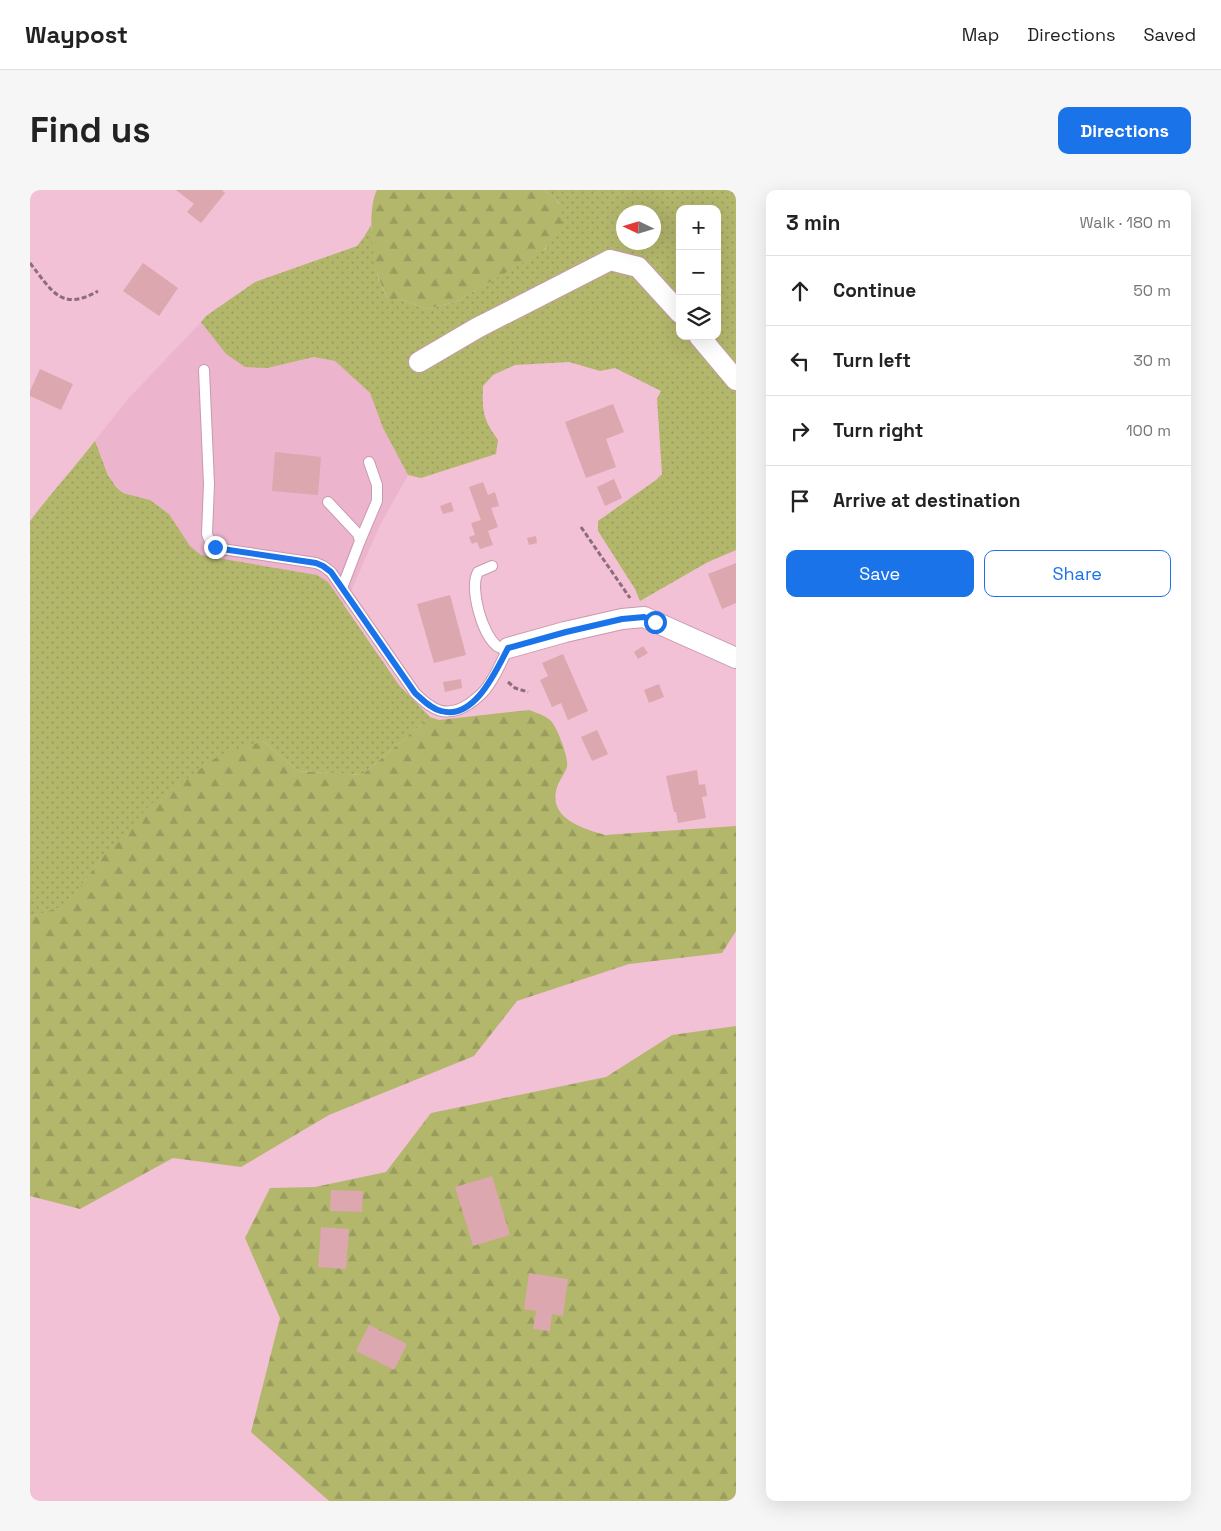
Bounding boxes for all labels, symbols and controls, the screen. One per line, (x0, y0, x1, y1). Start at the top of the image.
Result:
text: Waypost (25, 19, 128, 50)
text: Map (962, 23, 999, 46)
text: Directions (1027, 23, 1116, 46)
text: Saved (1144, 23, 1196, 46)
button: Directions (1058, 107, 1191, 154)
text: Find us (30, 108, 151, 152)
north arrow (616, 205, 661, 250)
map controls (676, 205, 721, 340)
button: + (676, 205, 721, 250)
text: 3 min (786, 209, 841, 236)
text: Walk · 180 m (1079, 212, 1171, 233)
button: − (676, 250, 721, 295)
icon: ahead (786, 277, 814, 305)
text: Continue (833, 278, 916, 303)
text: 50 m (1133, 280, 1171, 301)
button: layers (676, 295, 721, 340)
icon: left (786, 347, 814, 375)
text: Turn left (833, 348, 911, 373)
text: 30 m (1133, 350, 1171, 371)
icon: right (786, 417, 814, 445)
text: Turn right (833, 418, 923, 443)
text: 100 m (1126, 420, 1171, 441)
icon: arrive (786, 487, 814, 515)
text: Arrive at destination (833, 488, 1021, 513)
route end (204, 536, 227, 559)
button: Save (786, 550, 974, 597)
button: Share (984, 550, 1171, 597)
route start (644, 611, 667, 634)

